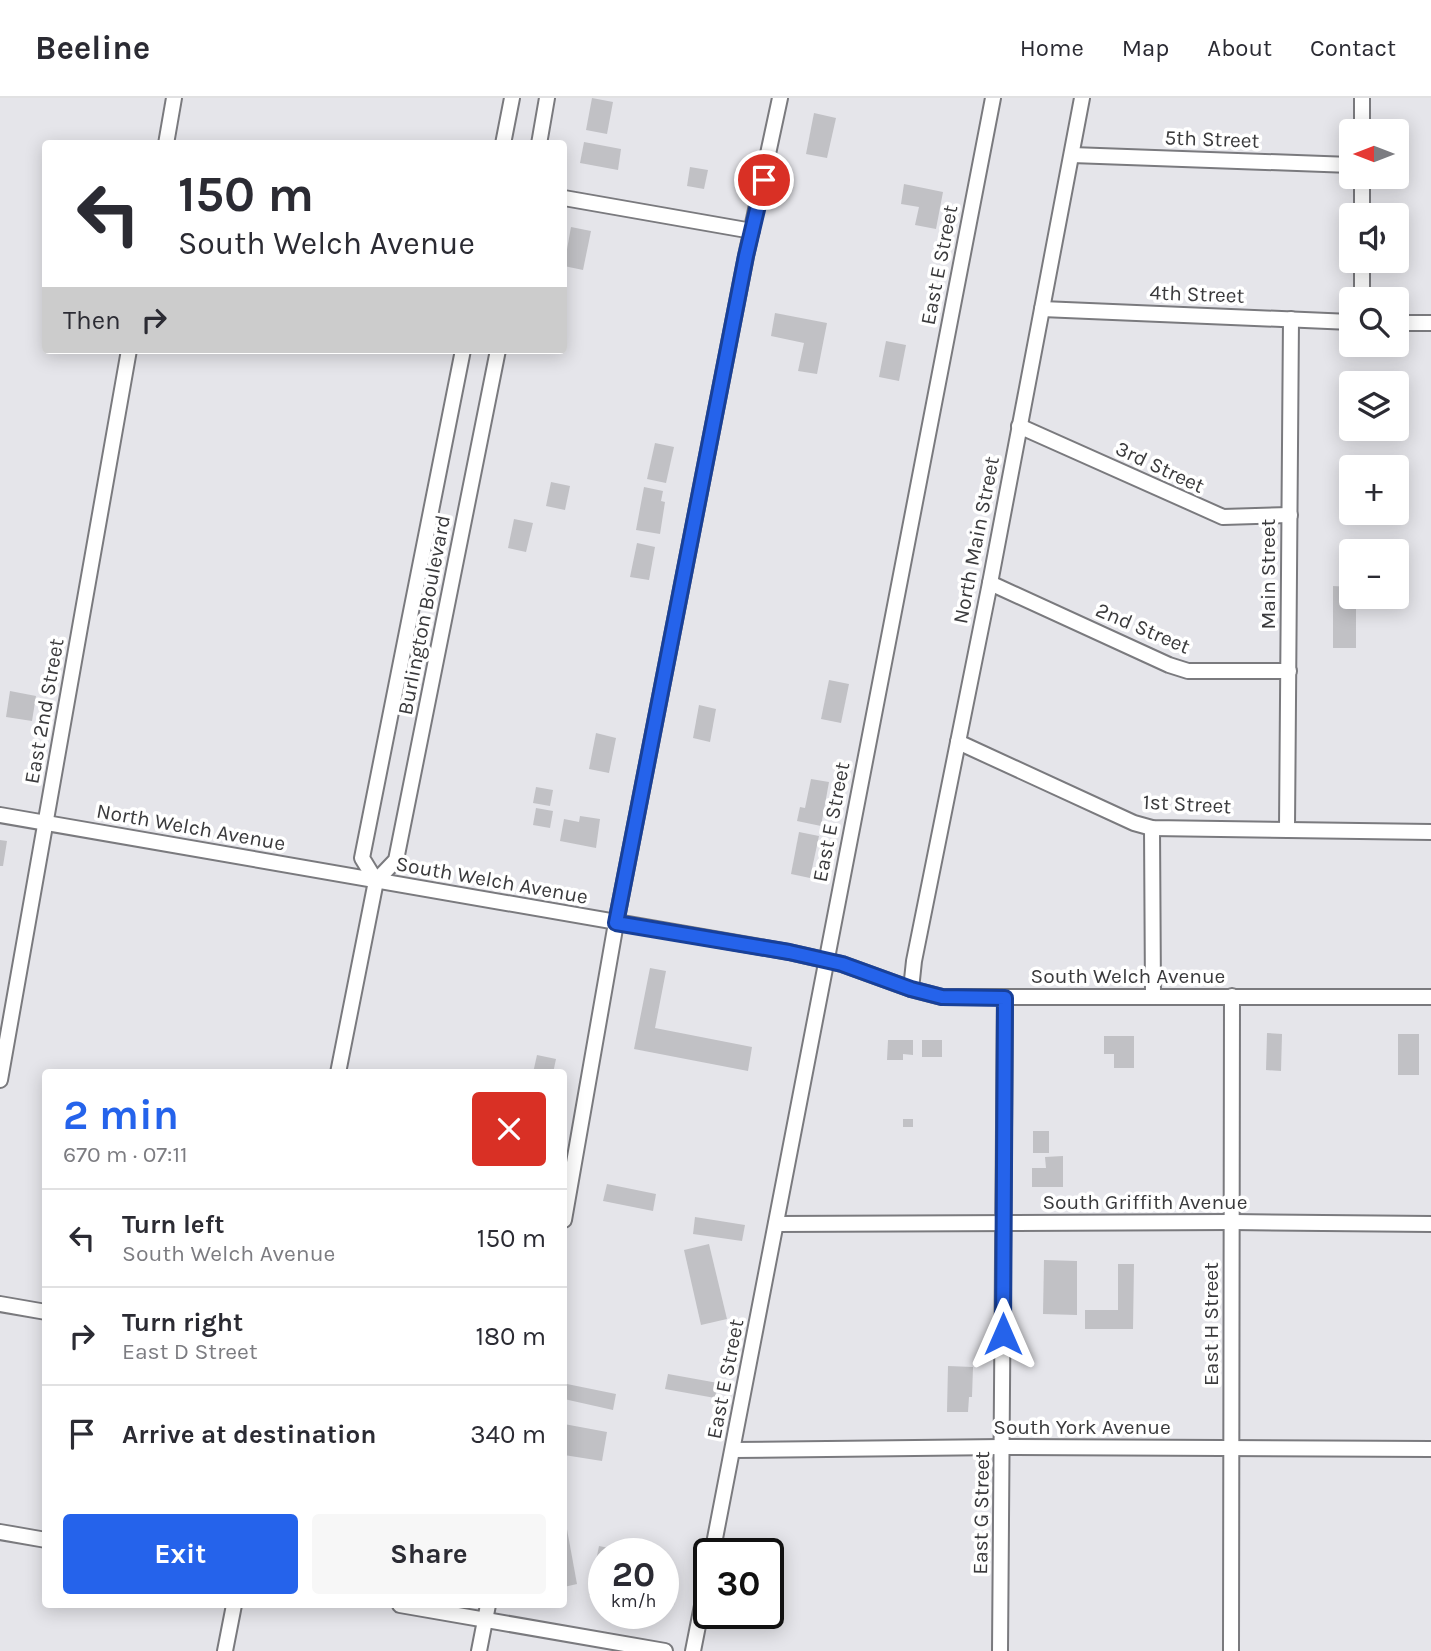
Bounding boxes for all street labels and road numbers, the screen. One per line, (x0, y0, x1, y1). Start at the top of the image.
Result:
street label: 5th Street (1164, 125, 1260, 153)
street label: East E Street (916, 203, 962, 327)
street label: 4th Street (1149, 280, 1245, 308)
street label: 3rd Street (1112, 436, 1208, 498)
street label: North Main Street (948, 454, 1004, 626)
street label: Burlington Boulevard (393, 513, 455, 717)
street label: Main Street (1256, 518, 1280, 629)
street label: 2nd Street (1092, 597, 1194, 659)
street label: East 2nd Street (19, 636, 69, 786)
street label: East E Street (808, 760, 854, 884)
street label: 1st Street (1142, 790, 1232, 818)
street label: North Welch Avenue (95, 799, 287, 855)
street label: South Welch Avenue (394, 851, 590, 909)
street label: South Welch Avenue (1031, 964, 1225, 988)
street label: South Griffith Avenue (1042, 1190, 1248, 1214)
street label: East H Street (1199, 1262, 1223, 1386)
street label: East E Street (702, 1317, 748, 1441)
street label: South York Avenue (993, 1415, 1171, 1439)
street label: East G Street (968, 1451, 994, 1575)

